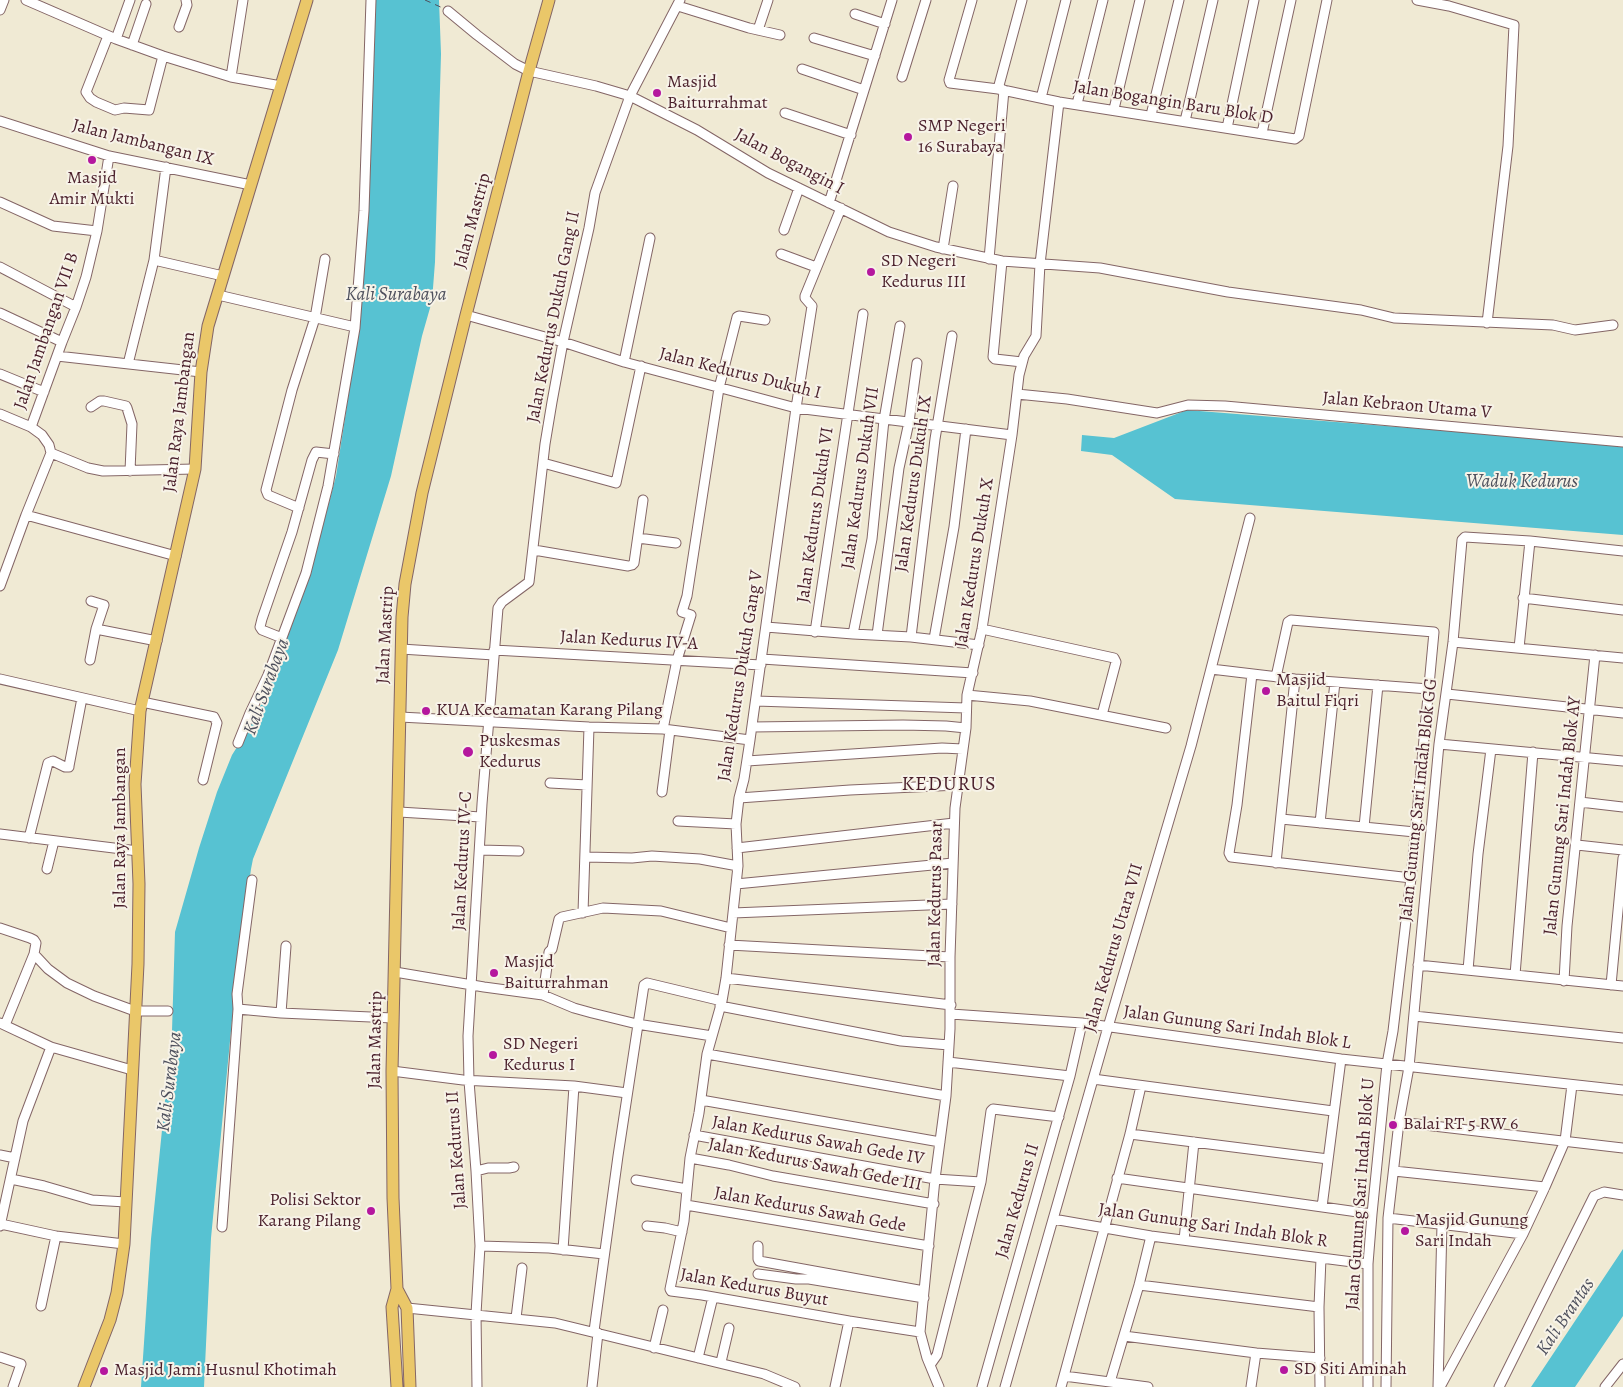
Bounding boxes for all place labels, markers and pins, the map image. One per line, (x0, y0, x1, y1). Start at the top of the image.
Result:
place label: Masjid Baiturrahmat (667, 72, 768, 115)
marker: Masjid Baiturrahmat (651, 87, 663, 99)
place label: SMP Negeri 16 Surabaya (918, 116, 1006, 158)
marker: SMP Negeri 16 Surabaya (902, 131, 914, 143)
marker: Masjid Amir Mukti (86, 154, 98, 166)
place label: Masjid Amir Mukti (49, 168, 135, 210)
place label: SD Negeri Kedurus III (881, 251, 966, 294)
marker: SD Negeri Kedurus III (865, 266, 877, 278)
place label: Masjid Baitul Fiqri (1276, 670, 1359, 712)
marker: Masjid Baitul Fiqri (1260, 685, 1272, 697)
place label: KUA Kecamatan Karang Pilang (436, 700, 663, 722)
marker: KUA Kecamatan Karang Pilang (420, 705, 432, 717)
place label: Puskesmas Kedurus (479, 731, 560, 774)
marker: Puskesmas Kedurus (461, 745, 475, 759)
place label: Masjid Baiturrahman (504, 952, 609, 994)
marker: Masjid Baiturrahman (488, 967, 500, 979)
place label: SD Negeri Kedurus I (503, 1034, 578, 1076)
marker: SD Negeri Kedurus I (487, 1049, 499, 1061)
place label: Balai RT 5 RW 6 (1403, 1114, 1518, 1136)
marker: Balai RT 5 RW 6 (1387, 1119, 1399, 1131)
place label: Polisi Sektor Karang Pilang (257, 1190, 361, 1232)
marker: Polisi Sektor Karang Pilang (365, 1205, 377, 1217)
place label: Masjid Gunung Sari Indah (1415, 1210, 1528, 1252)
marker: Masjid Gunung Sari Indah (1399, 1225, 1411, 1237)
place label: SD Siti Aminah (1294, 1359, 1407, 1381)
place label: Masjid Jami Husnul Khotimah (114, 1360, 337, 1382)
marker: SD Siti Aminah (1278, 1364, 1290, 1376)
marker: Masjid Jami Husnul Khotimah (98, 1365, 110, 1377)

